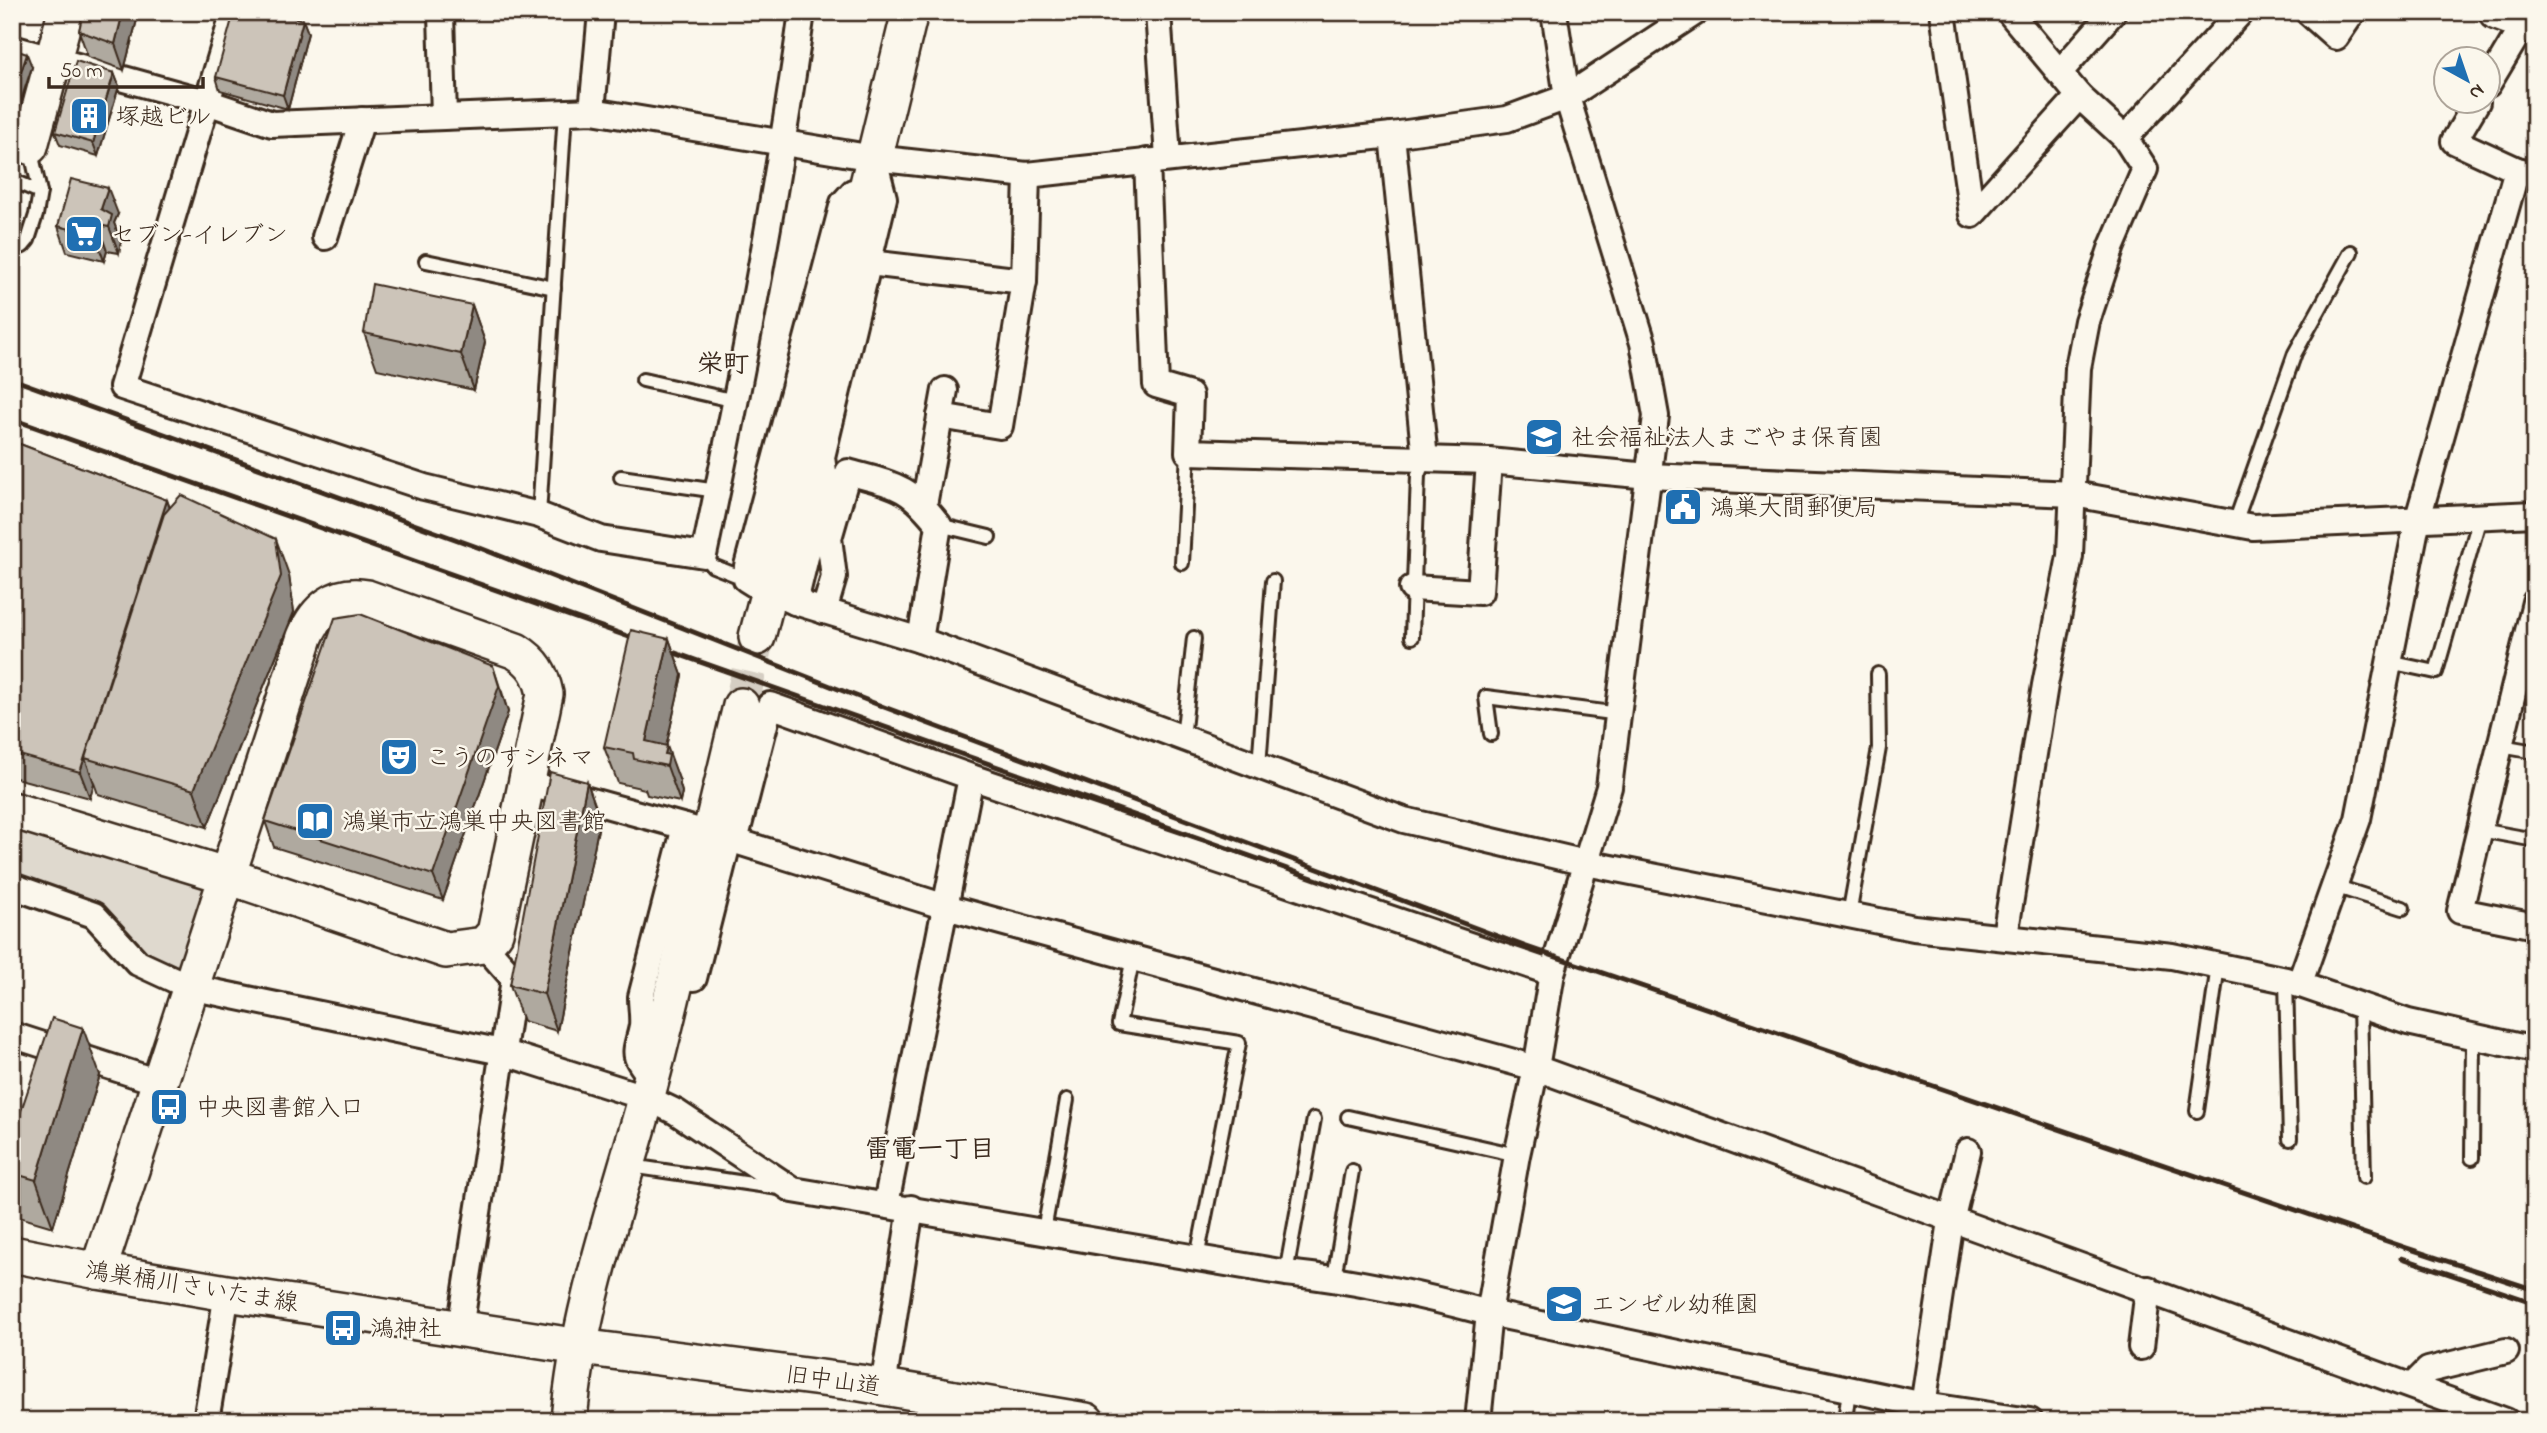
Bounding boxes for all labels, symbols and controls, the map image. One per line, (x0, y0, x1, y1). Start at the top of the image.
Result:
scale bar (49, 46, 203, 90)
north arrow (2432, 46, 2502, 116)
text: 50 m (60, 57, 103, 87)
text: N (2463, 77, 2490, 106)
building icon: 塚越ビル (68, 95, 110, 137)
place label: 塚越ビル (116, 101, 212, 136)
supermarket icon: セブン-イレブン (63, 213, 105, 255)
place label: セブン-イレブン (111, 219, 288, 254)
district label: 栄町 (697, 347, 749, 385)
school or university icon: 社会福祉法人まごやま保育園 (1523, 416, 1565, 458)
place label: 社会福祉法人まごやま保育園 (1571, 422, 1883, 457)
public building icon: 鴻巣大間郵便局 (1662, 486, 1704, 528)
place label: 鴻巣大間郵便局 (1710, 492, 1878, 527)
theatre icon: こうのすシネマ (378, 736, 420, 778)
place label: こうのすシネマ (426, 742, 594, 777)
library icon: 鴻巣市立鴻巣中央図書館 (294, 800, 336, 842)
place label: 鴻巣市立鴻巣中央図書館 (342, 806, 606, 841)
bus stop icon: 中央図書館入口 (148, 1086, 190, 1128)
place label: 中央図書館入口 (196, 1092, 364, 1127)
district label: 雷電一丁目 (865, 1132, 995, 1170)
street label: 鴻巣桶川さいたま線 (83, 1254, 301, 1323)
school or university icon: エンゼル幼稚園 (1543, 1283, 1585, 1325)
place label: エンゼル幼稚園 (1591, 1289, 1759, 1324)
bus stop icon: 鴻神社 (322, 1307, 364, 1349)
place label: 鴻神社 (370, 1313, 442, 1348)
street label: 旧中山道 (783, 1358, 883, 1406)

